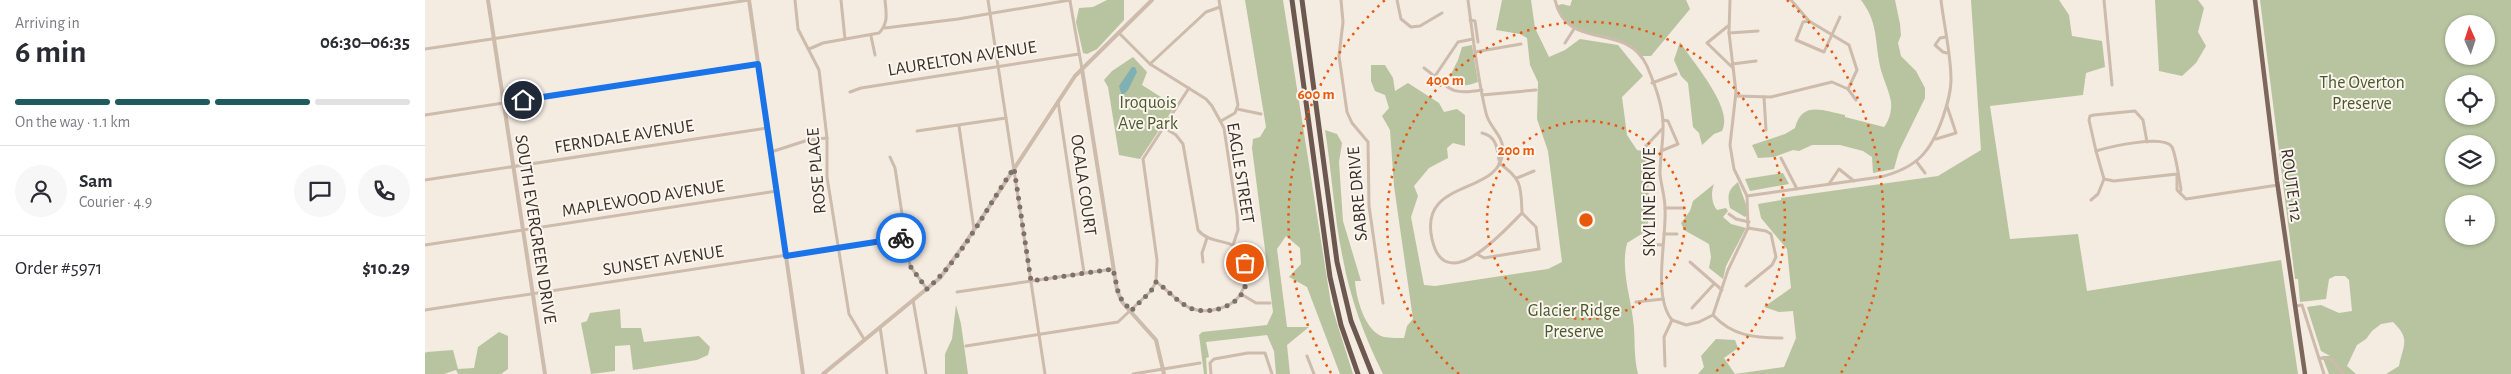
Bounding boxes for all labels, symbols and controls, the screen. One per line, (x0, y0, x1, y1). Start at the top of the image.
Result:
text: Arriving in (15, 15, 80, 31)
north arrow (2445, 15, 2495, 65)
map controls (2445, 15, 2495, 245)
text: 06:30–06:35 (320, 33, 410, 52)
text: 6 min (15, 36, 86, 68)
street label: LAURELTON AVENUE (887, 38, 1038, 80)
text: 400 m (1426, 73, 1464, 88)
park label: The Overton Preserve (2319, 74, 2405, 113)
button: locate (2445, 75, 2495, 125)
pin (502, 79, 544, 121)
icon: home (509, 86, 537, 114)
text: 600 m (1297, 87, 1335, 102)
park label: Iroquois Ave Park (1118, 94, 1179, 133)
text: On the way · 1.1 km (15, 114, 130, 130)
street label: FERNDALE AVENUE (553, 117, 695, 157)
street label: EAGLE STREET (1223, 121, 1257, 225)
street label: ROSE PLACE (804, 127, 830, 215)
street label: SOUTH EVERGREEN DRIVE (511, 133, 559, 325)
street label: OCALA COURT (1067, 133, 1099, 237)
button: layers (2445, 135, 2495, 185)
text: 200 m (1497, 143, 1535, 158)
street label: SABRE DRIVE (1345, 145, 1371, 242)
street label: SKYLINE DRIVE (1641, 147, 1659, 257)
street label: ROUTE 112 (2277, 147, 2305, 223)
button: person (15, 165, 67, 217)
button: chat (294, 165, 346, 217)
button: phone (358, 165, 410, 217)
text: Sam (79, 172, 113, 191)
street label: MAPLEWOOD AVENUE (561, 177, 726, 221)
text: Courier · 4.9 (79, 194, 152, 210)
button: + (2445, 195, 2495, 245)
centre of rings (1577, 211, 1595, 229)
courier (876, 213, 926, 263)
icon: bike (887, 224, 915, 252)
street label: SUNSET AVENUE (601, 242, 725, 279)
pin (1224, 242, 1266, 284)
icon: bag (1231, 249, 1259, 277)
text: Order #5971 (15, 259, 102, 278)
text: $10.29 (362, 259, 410, 278)
park label: Glacier Ridge Preserve (1528, 302, 1620, 341)

